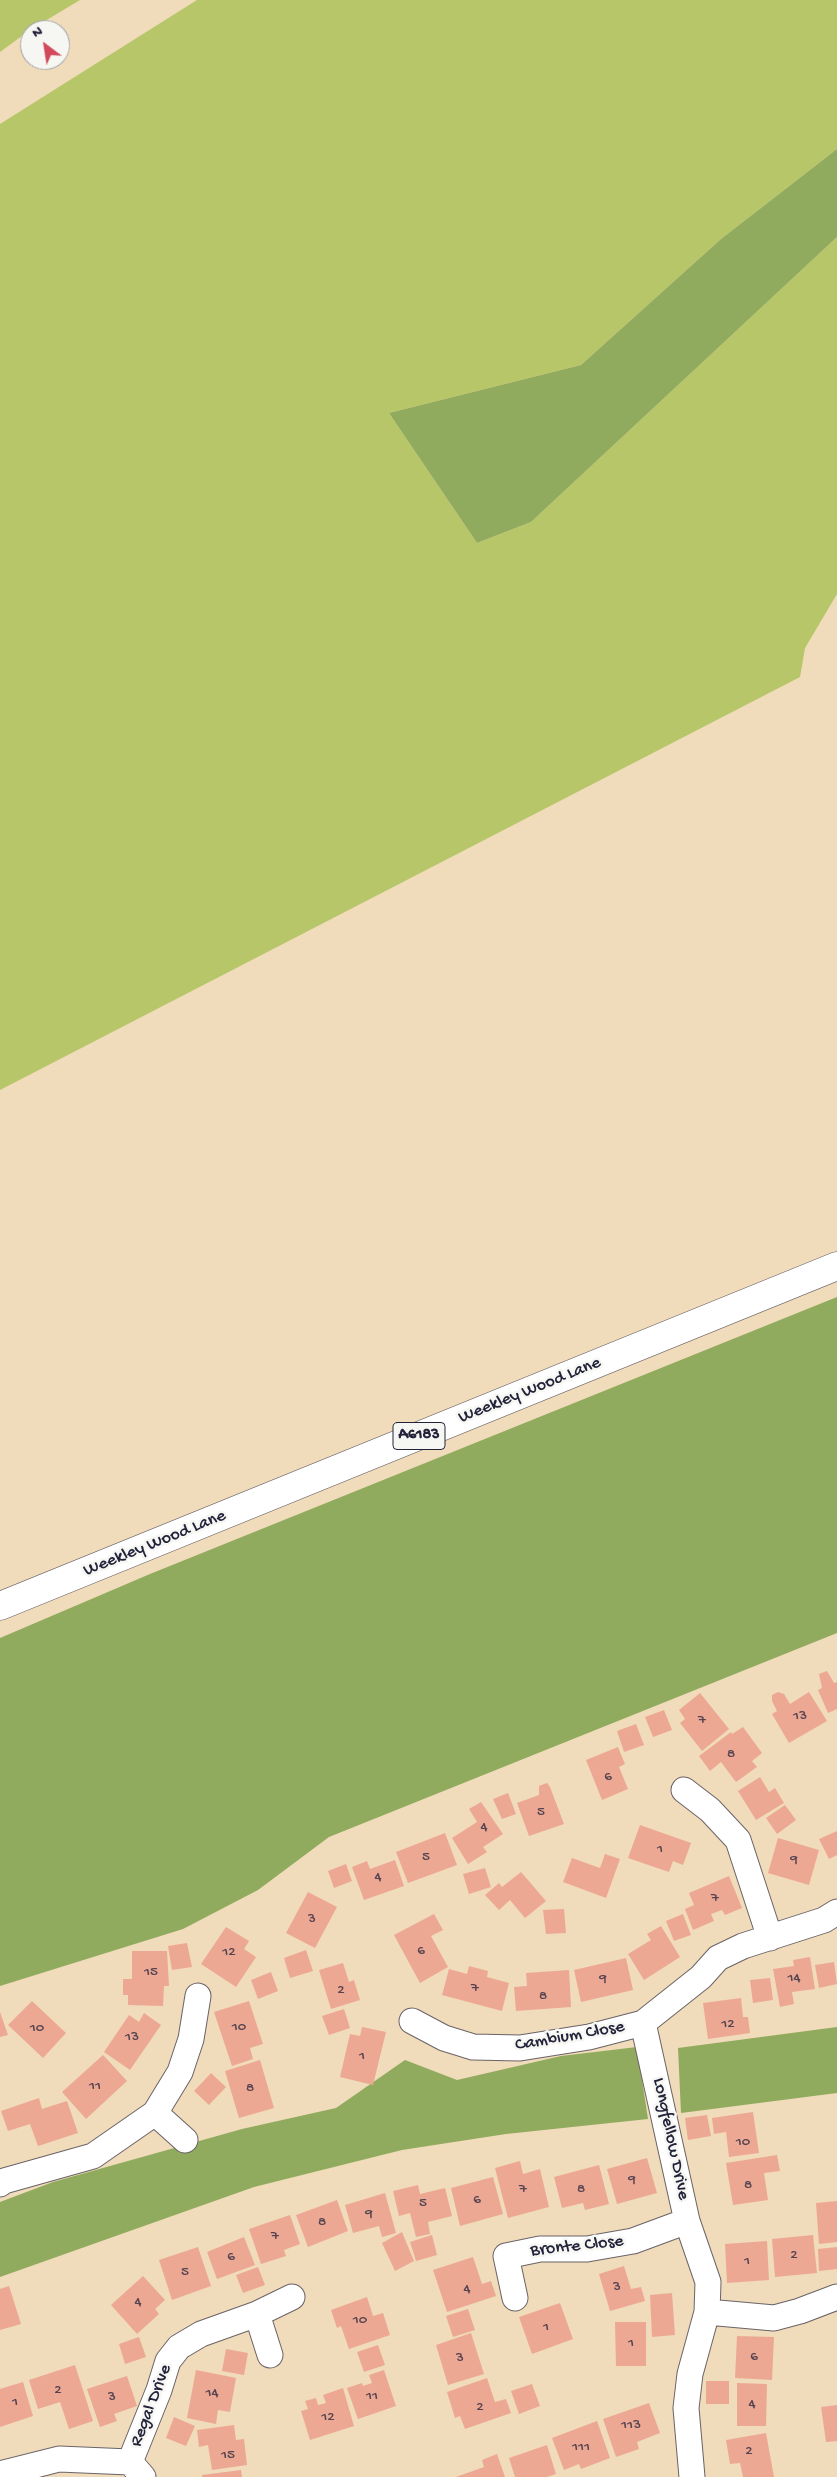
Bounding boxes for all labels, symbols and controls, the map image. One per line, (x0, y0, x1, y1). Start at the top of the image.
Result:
north arrow (20, 20, 70, 70)
text: N (29, 23, 46, 42)
street label: Weekley Wood Lane (456, 1353, 604, 1429)
road number: A6183 (393, 1422, 445, 1450)
street label: Weekley Wood Lane (81, 1506, 229, 1582)
house number: 13 (793, 1708, 807, 1726)
house number: 7 (698, 1712, 706, 1730)
house number: 8 (727, 1746, 735, 1764)
house number: 6 (604, 1769, 612, 1787)
house number: 5 (537, 1804, 545, 1822)
house number: 4 (480, 1819, 488, 1837)
house number: 1 (657, 1841, 663, 1859)
house number: 5 (422, 1849, 430, 1867)
house number: 9 (790, 1852, 798, 1870)
house number: 4 (374, 1869, 382, 1887)
house number: 7 (711, 1890, 719, 1908)
house number: 3 (308, 1911, 316, 1929)
house number: 6 (417, 1943, 425, 1961)
house number: 12 (222, 1944, 236, 1962)
house number: 15 (144, 1964, 158, 1982)
house number: 14 (787, 1970, 801, 1988)
house number: 9 (599, 1971, 607, 1989)
house number: 7 (471, 1980, 479, 1998)
house number: 2 (337, 1982, 345, 2000)
house number: 8 (539, 1988, 547, 2006)
house number: 12 (721, 2016, 735, 2034)
street label: Cambium Close (514, 2017, 626, 2057)
house number: 10 (232, 2019, 246, 2037)
house number: 10 (30, 2020, 44, 2038)
house number: 13 (125, 2029, 139, 2047)
house number: 1 (359, 2048, 365, 2066)
street label: Longfellow Drive (647, 2076, 693, 2202)
house number: 11 (89, 2078, 101, 2096)
house number: 8 (246, 2080, 254, 2098)
house number: 10 (736, 2134, 750, 2152)
house number: 9 (628, 2172, 636, 2190)
house number: 8 (744, 2177, 752, 2195)
house number: 7 (519, 2181, 527, 2199)
house number: 8 (577, 2181, 585, 2199)
house number: 6 (473, 2192, 481, 2210)
house number: 5 (419, 2195, 427, 2213)
house number: 9 (365, 2206, 373, 2224)
house number: 8 (318, 2214, 326, 2232)
house number: 7 (271, 2228, 279, 2246)
street label: Bronte Close (529, 2231, 625, 2263)
house number: 2 (790, 2247, 798, 2265)
house number: 6 (227, 2249, 235, 2267)
house number: 1 (744, 2253, 750, 2271)
house number: 5 (181, 2264, 189, 2282)
house number: 3 (613, 2279, 621, 2297)
house number: 4 (463, 2281, 471, 2299)
house number: 4 (134, 2294, 142, 2312)
house number: 10 (353, 2312, 367, 2330)
house number: 1 (543, 2319, 549, 2337)
house number: 1 (628, 2335, 634, 2353)
house number: 6 (750, 2349, 758, 2367)
house number: 3 (456, 2350, 464, 2368)
street label: Regal Drive (126, 2362, 178, 2450)
house number: 2 (54, 2382, 62, 2400)
house number: 14 (205, 2385, 219, 2403)
house number: 11 (366, 2388, 378, 2406)
house number: 3 (108, 2389, 116, 2407)
house number: 1 (12, 2394, 18, 2412)
house number: 4 (748, 2396, 756, 2414)
house number: 2 (476, 2399, 484, 2417)
house number: 12 (321, 2409, 335, 2427)
house number: 113 (621, 2417, 641, 2435)
house number: 111 (572, 2439, 590, 2457)
house number: 2 (745, 2443, 753, 2461)
house number: 15 (221, 2447, 235, 2465)

